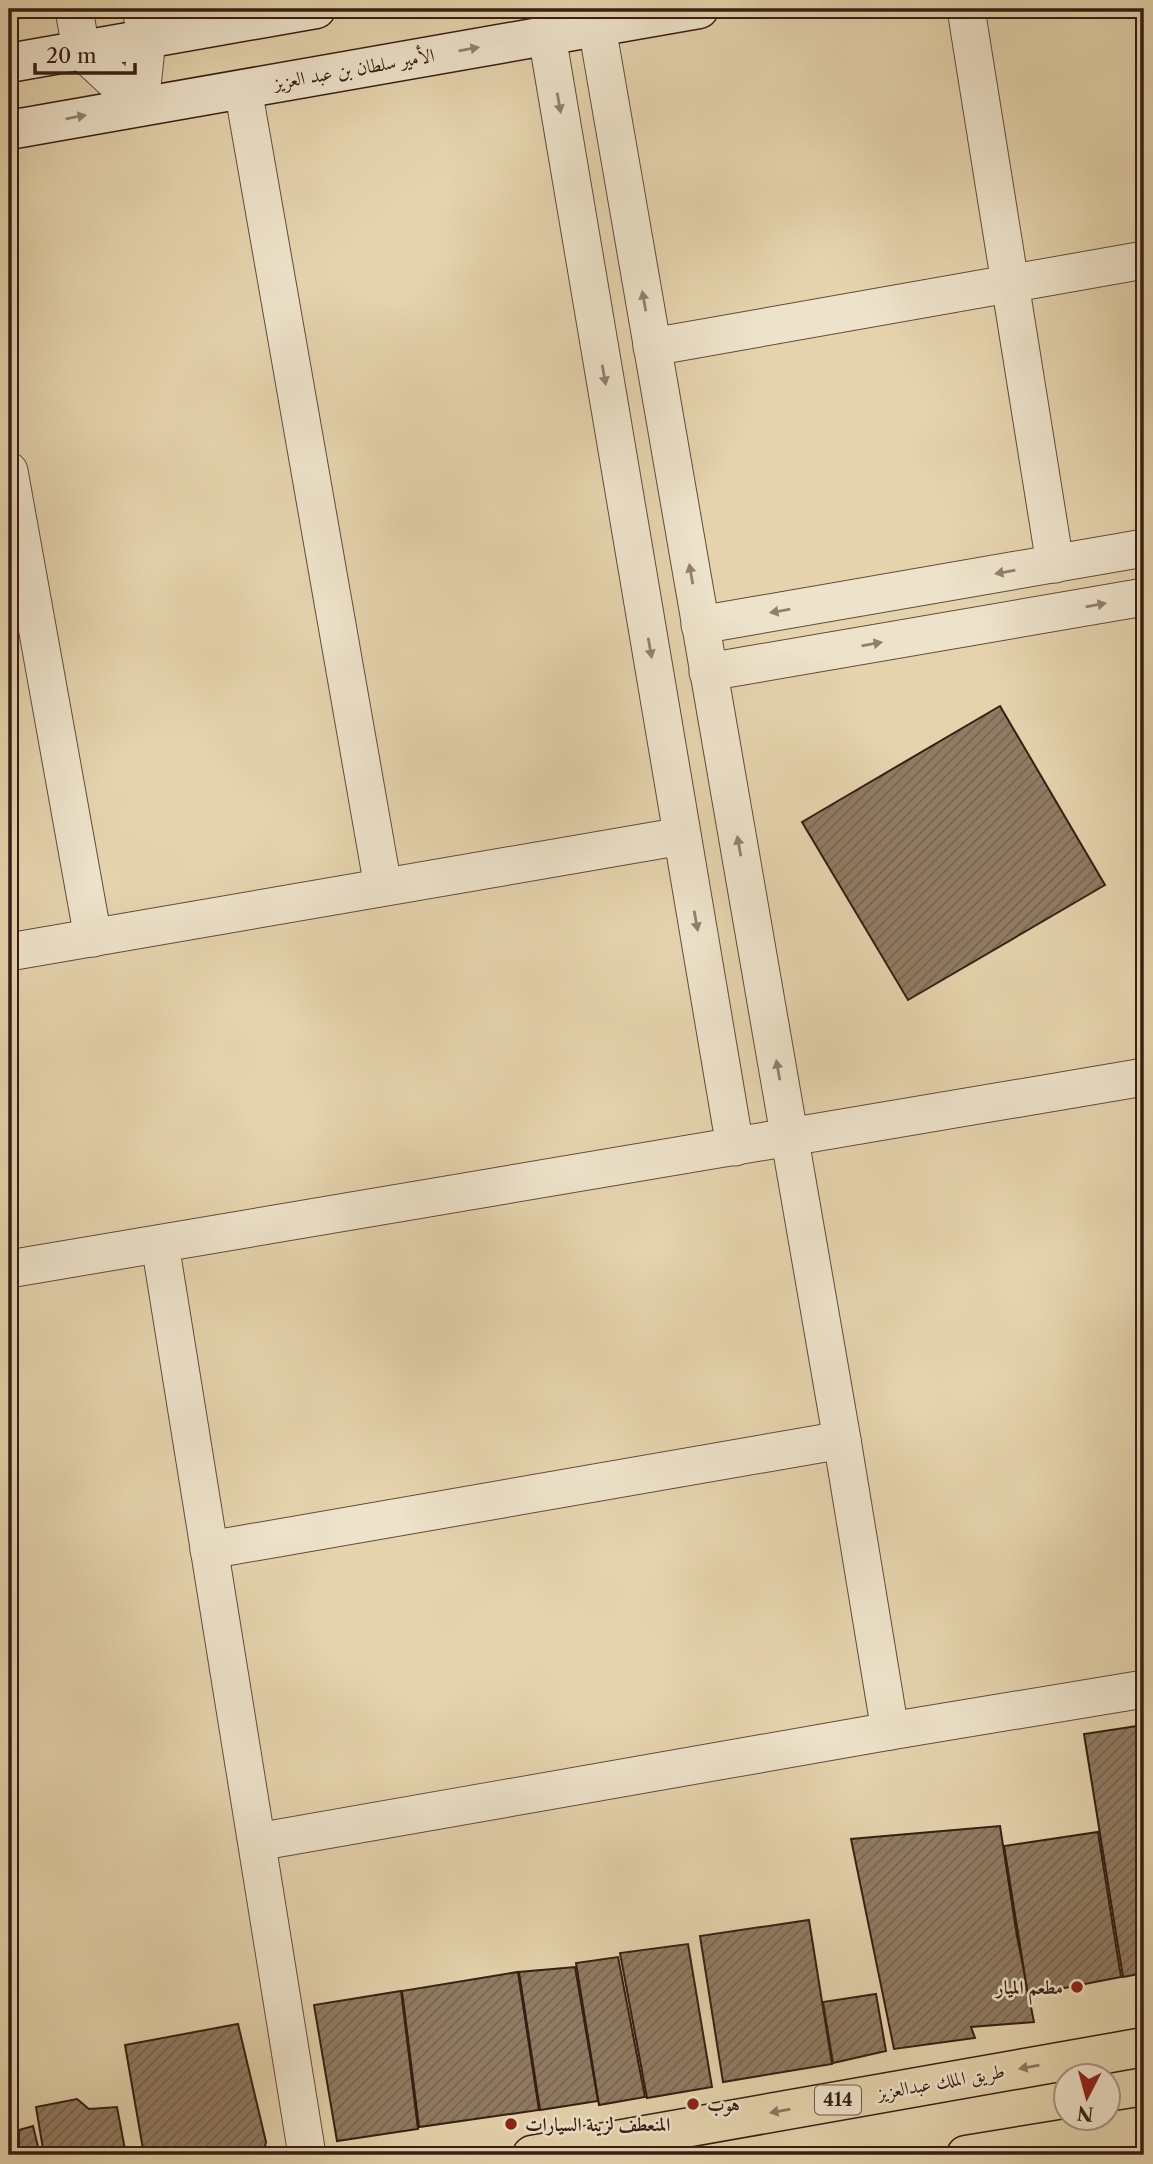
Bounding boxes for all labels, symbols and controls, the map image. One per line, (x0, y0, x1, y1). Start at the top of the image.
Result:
scale bar (35, 32, 135, 76)
street label: الأمير سلطان بن عبد العزيز (269, 42, 436, 96)
text: 20 m (46, 43, 97, 68)
one-way arrow (458, 43, 480, 54)
one-way arrow (553, 92, 564, 114)
one-way arrow (65, 111, 87, 122)
one-way arrow (638, 290, 649, 312)
one-way arrow (599, 365, 610, 387)
one-way arrow (685, 563, 696, 585)
one-way arrow (994, 567, 1016, 578)
one-way arrow (1086, 599, 1108, 610)
one-way arrow (769, 606, 791, 617)
one-way arrow (645, 637, 656, 659)
one-way arrow (861, 638, 883, 649)
one-way arrow (733, 835, 744, 857)
one-way arrow (691, 910, 702, 932)
one-way arrow (772, 1059, 783, 1081)
place label: مطعم الميار (994, 1976, 1063, 2005)
marker: مطعم الميار (1069, 1979, 1085, 1995)
street label: طريق الملك عبدالعزيز (873, 2059, 1007, 2106)
one-way arrow (1018, 2062, 1040, 2073)
north arrow (1052, 2062, 1122, 2132)
road number: 414 (815, 2086, 861, 2114)
place label: هوب (707, 2093, 740, 2117)
marker: هوب (685, 2096, 701, 2112)
text: N (1076, 2101, 1095, 2126)
one-way arrow (769, 2106, 791, 2117)
place label: المنعطف لزينة السيارات (525, 2113, 670, 2137)
marker: المنعطف لزينة السيارات (503, 2116, 519, 2132)

